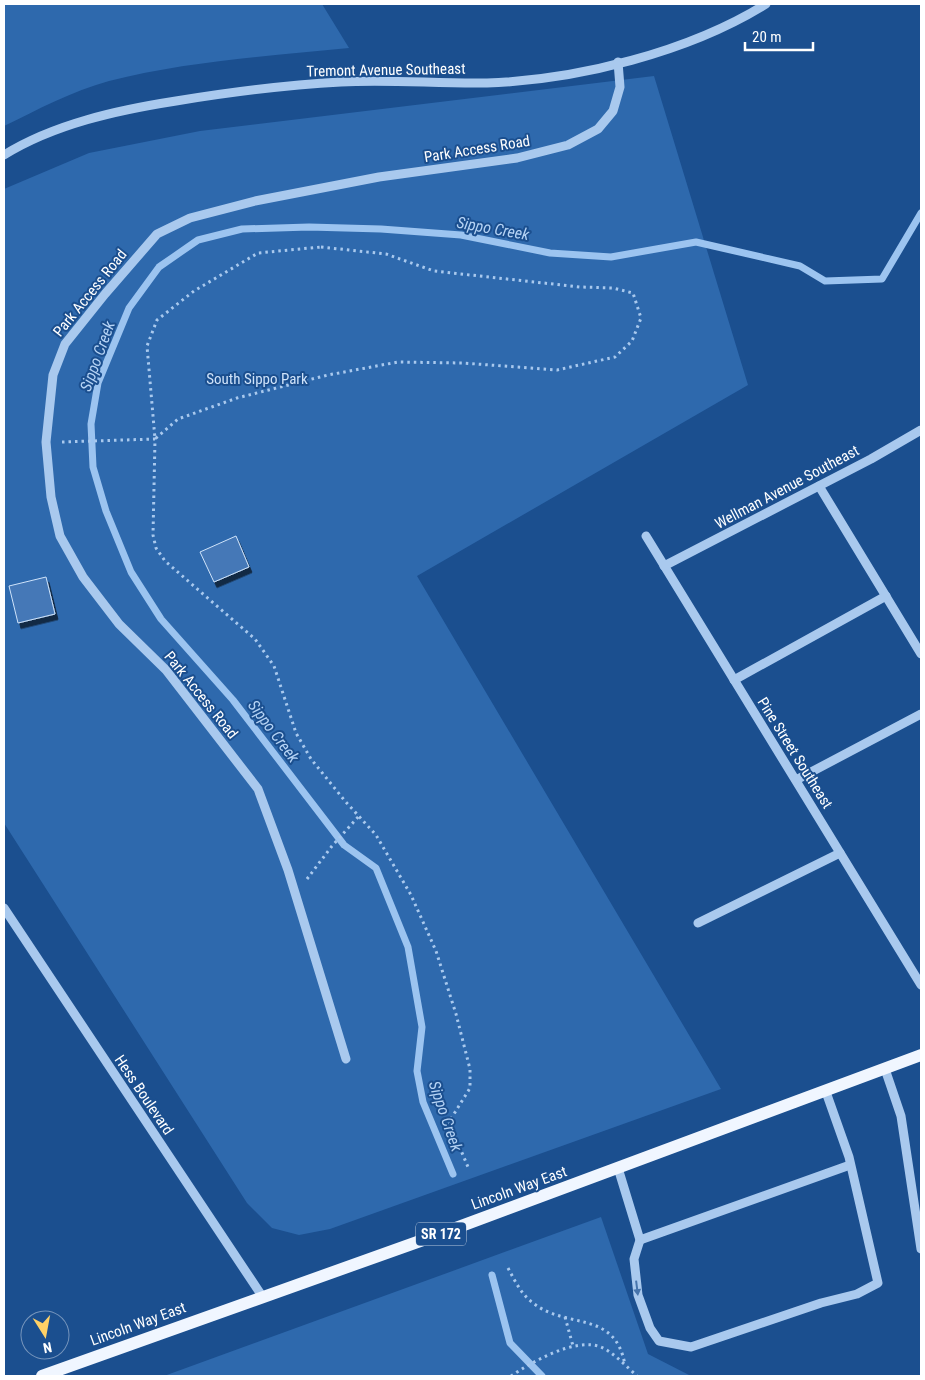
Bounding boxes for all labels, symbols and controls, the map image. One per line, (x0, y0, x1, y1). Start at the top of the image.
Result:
scale bar (745, 20, 812, 52)
text: 20 m (752, 28, 782, 46)
street label: Tremont Avenue Southeast (306, 60, 466, 80)
street label: Park Access Road (423, 132, 531, 166)
water label: Sippo Creek (455, 213, 532, 244)
street label: Park Access Road (49, 246, 131, 340)
water label: Sippo Creek (76, 318, 119, 394)
park label: South Sippo Park (206, 370, 308, 388)
street label: Wellman Avenue Southeast (712, 441, 862, 533)
street label: Park Access Road (160, 648, 242, 742)
street label: Pine Street Southeast (753, 694, 837, 812)
water label: Sippo Creek (244, 696, 304, 767)
street label: Hess Boulevard (111, 1052, 177, 1138)
water label: Sippo Creek (425, 1078, 467, 1155)
street label: Lincoln Way East (469, 1162, 569, 1214)
road number: SR 172 (416, 1222, 466, 1246)
one-way arrow (633, 1280, 641, 1296)
street label: Lincoln Way East (88, 1298, 188, 1350)
north arrow (20, 1310, 70, 1360)
text: N (42, 1339, 53, 1356)

